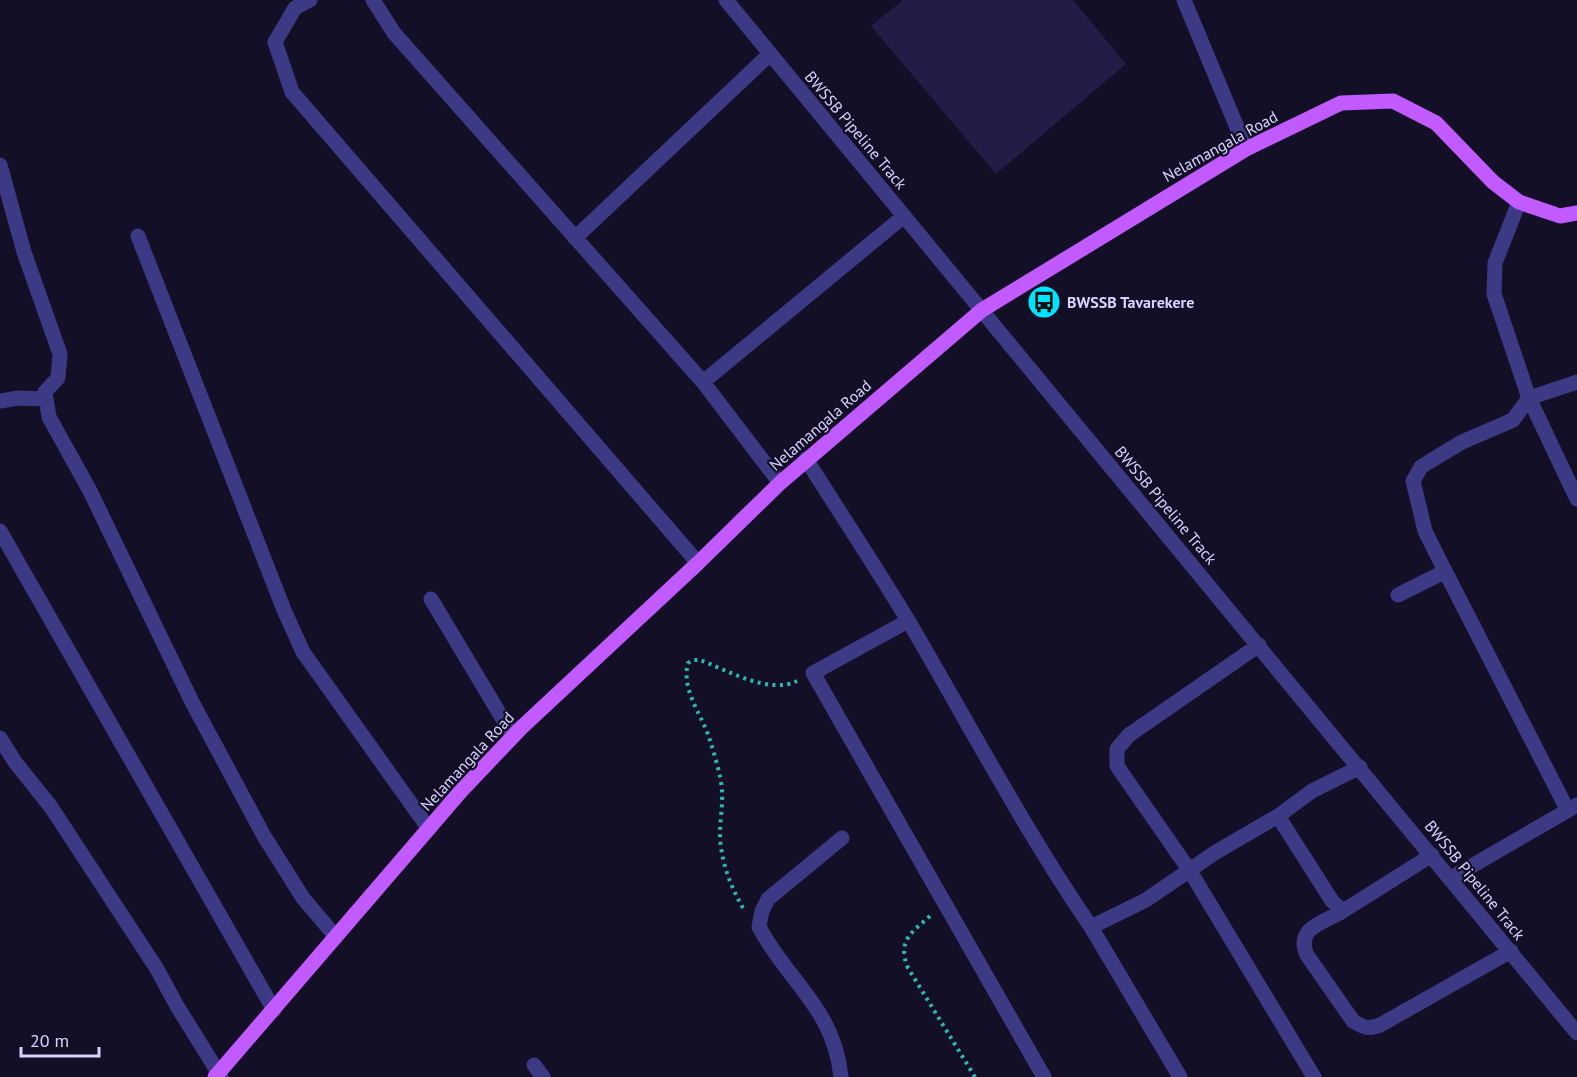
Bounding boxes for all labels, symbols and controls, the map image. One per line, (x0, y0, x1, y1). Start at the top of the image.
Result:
street label: BWSSB Pipeline Track (801, 67, 912, 193)
street label: Nelamangala Road (1159, 106, 1281, 186)
bus stop icon: BWSSB Tavarekere (1026, 284, 1062, 320)
place label: BWSSB Tavarekere (1067, 292, 1194, 312)
street label: Nelamangala Road (765, 375, 875, 475)
street label: BWSSB Pipeline Track (1111, 442, 1222, 568)
street label: Nelamangala Road (416, 707, 518, 815)
street label: BWSSB Pipeline Track (1421, 816, 1530, 944)
scale bar (21, 1020, 99, 1058)
text: 20 m (30, 1029, 69, 1052)

